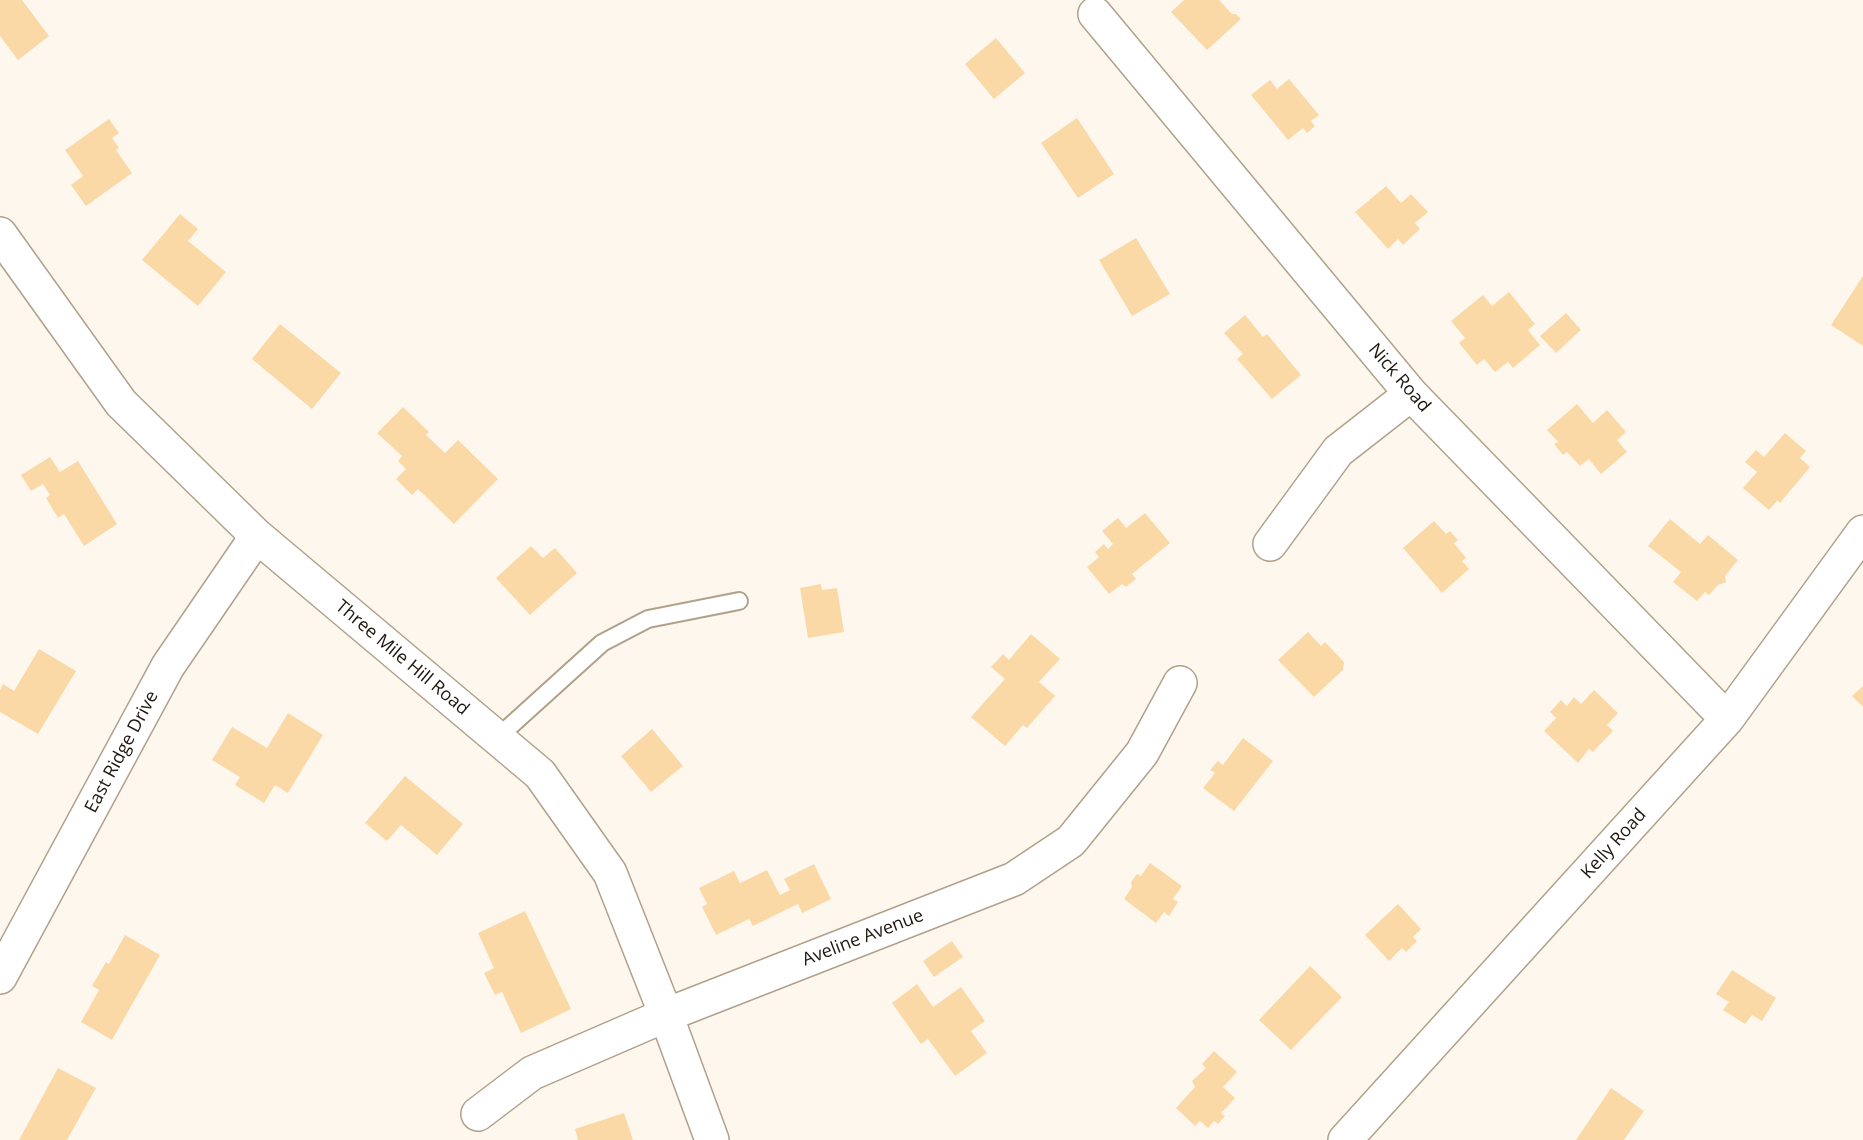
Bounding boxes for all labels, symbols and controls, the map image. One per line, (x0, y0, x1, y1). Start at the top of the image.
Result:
street label: Nick Road (1363, 339, 1435, 417)
street label: Three Mile Hill Road (331, 596, 473, 720)
street label: East Ridge Drive (81, 687, 163, 817)
street label: Kelly Road (1577, 804, 1651, 884)
street label: Aveline Avenue (799, 905, 927, 971)

